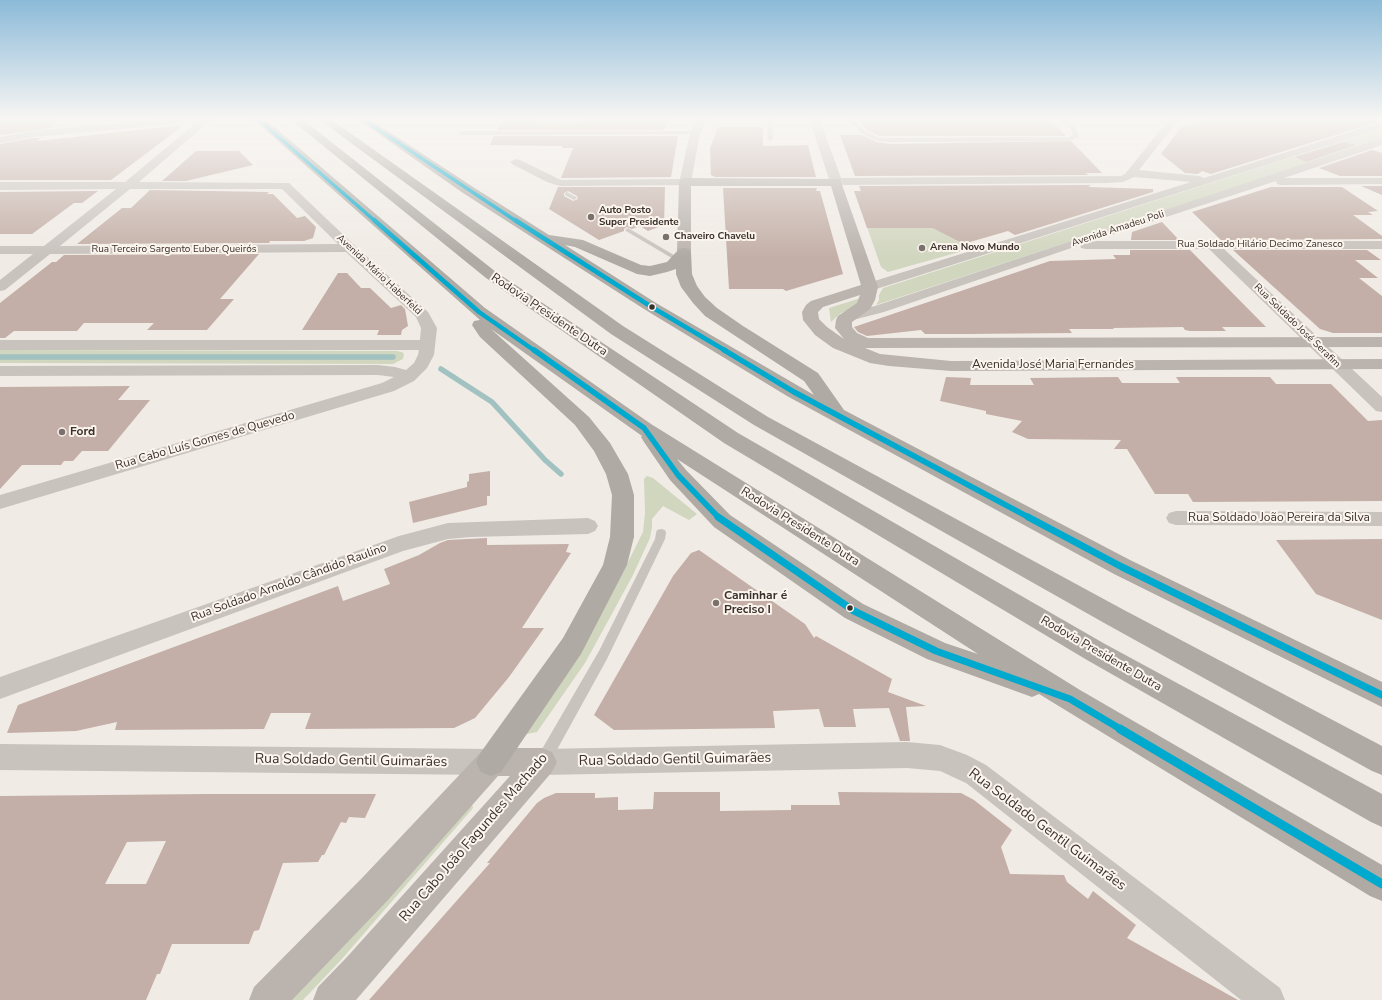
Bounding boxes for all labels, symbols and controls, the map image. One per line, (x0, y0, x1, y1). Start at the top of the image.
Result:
place label: Auto Posto Super Presidente (599, 205, 679, 228)
street label: Avenida Amadeu Poli (1070, 208, 1166, 250)
marker: Auto Posto Super Presidente (586, 212, 596, 222)
place label: Chaveiro Chavelu (674, 231, 755, 243)
street label: Avenida Mário Haberfeld (334, 232, 424, 318)
marker: Chaveiro Chavelu (661, 232, 671, 242)
street label: Rua Soldado Hilário Decimo Zanesco (1177, 239, 1343, 251)
place label: Arena Novo Mundo (930, 242, 1020, 254)
marker: Arena Novo Mundo (917, 243, 927, 253)
street label: Rua Terceiro Sargento Euber Queirós (91, 244, 257, 256)
street label: Rodovia Presidente Dutra (488, 271, 610, 359)
street label: Rua Soldado José Serafim (1251, 281, 1343, 371)
unlabelled marker (647, 302, 657, 312)
street label: Avenida José Maria Fernandes (972, 358, 1134, 372)
street label: Rua Cabo Luís Gomes de Quevedo (114, 408, 296, 474)
place label: Ford (70, 425, 95, 439)
marker: Ford (57, 427, 67, 437)
street label: Rodovia Presidente Dutra (738, 484, 862, 570)
street label: Rua Soldado João Pereira da Silva (1188, 511, 1370, 525)
street label: Rua Soldado Arnoldo Cândido Raulino (189, 541, 389, 625)
place label: Caminhar é Preciso I (724, 589, 787, 617)
marker: Caminhar é Preciso I (711, 598, 721, 608)
unlabelled marker (845, 603, 855, 613)
street label: Rodovia Presidente Dutra (1038, 613, 1164, 695)
street label: Rua Cabo João Fagundes Machado (396, 750, 552, 926)
street label: Rua Soldado Gentil Guimarães (579, 750, 771, 770)
street label: Rua Soldado Gentil Guimarães (255, 751, 447, 771)
street label: Rua Soldado Gentil Guimarães (965, 765, 1129, 895)

